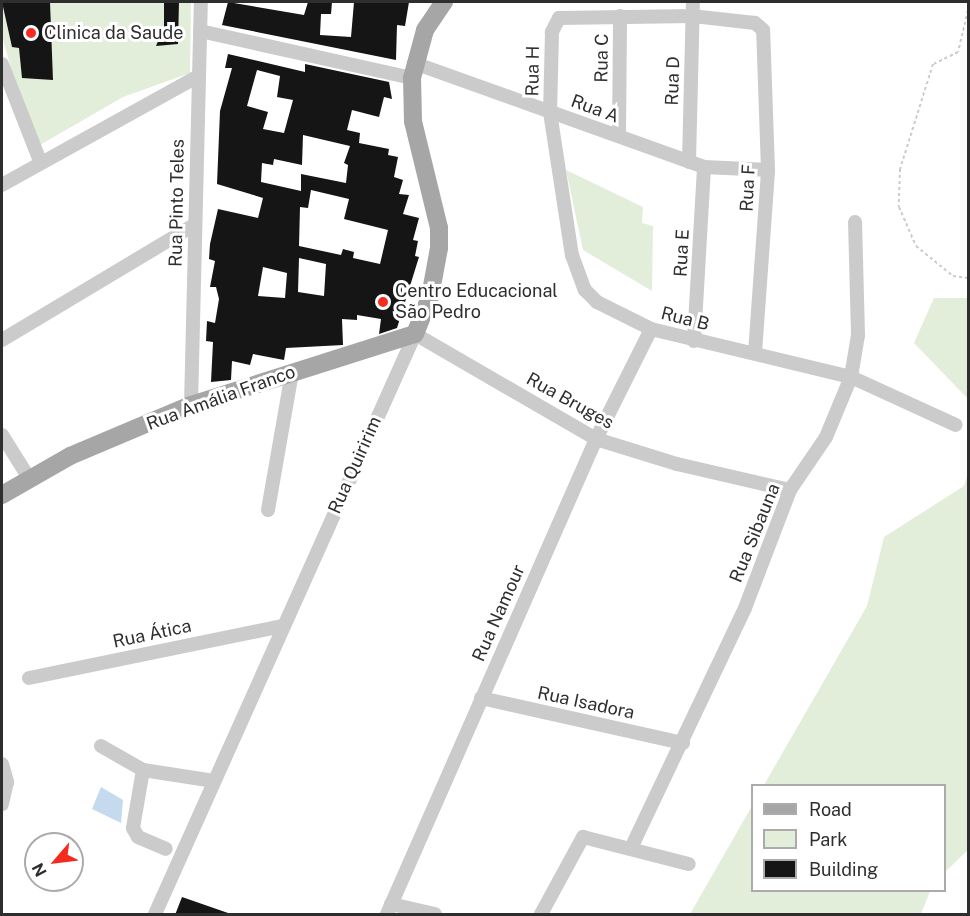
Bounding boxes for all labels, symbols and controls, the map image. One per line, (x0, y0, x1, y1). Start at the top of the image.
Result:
place label: Clinica da Saude (44, 22, 184, 44)
marker: Clinica da Saude (22, 24, 40, 42)
street label: Rua C (591, 33, 613, 83)
street label: Rua H (522, 46, 544, 96)
street label: Rua D (661, 56, 685, 106)
street label: Rua A (568, 90, 622, 128)
street label: Rua Pinto Teles (165, 139, 189, 267)
street label: Rua F (736, 164, 760, 212)
street label: Rua E (670, 228, 694, 278)
place label: Centro Educacional São Pedro (395, 281, 558, 324)
marker: Centro Educacional São Pedro (376, 295, 390, 309)
street label: Rua B (659, 303, 711, 335)
street label: Rua Amália Franco (144, 361, 298, 435)
street label: Rua Bruges (523, 368, 617, 434)
street label: Rua Quiririm (324, 413, 386, 517)
street label: Rua Sibauna (725, 480, 785, 586)
street label: Rua Namour (468, 561, 530, 665)
street label: Rua Ática (111, 615, 193, 653)
street label: Rua Isadora (536, 682, 636, 724)
legend (751, 784, 946, 892)
text: Road (809, 799, 852, 820)
text: Park (809, 829, 847, 850)
north arrow (24, 832, 84, 892)
text: Building (809, 859, 878, 880)
text: N (28, 860, 51, 880)

